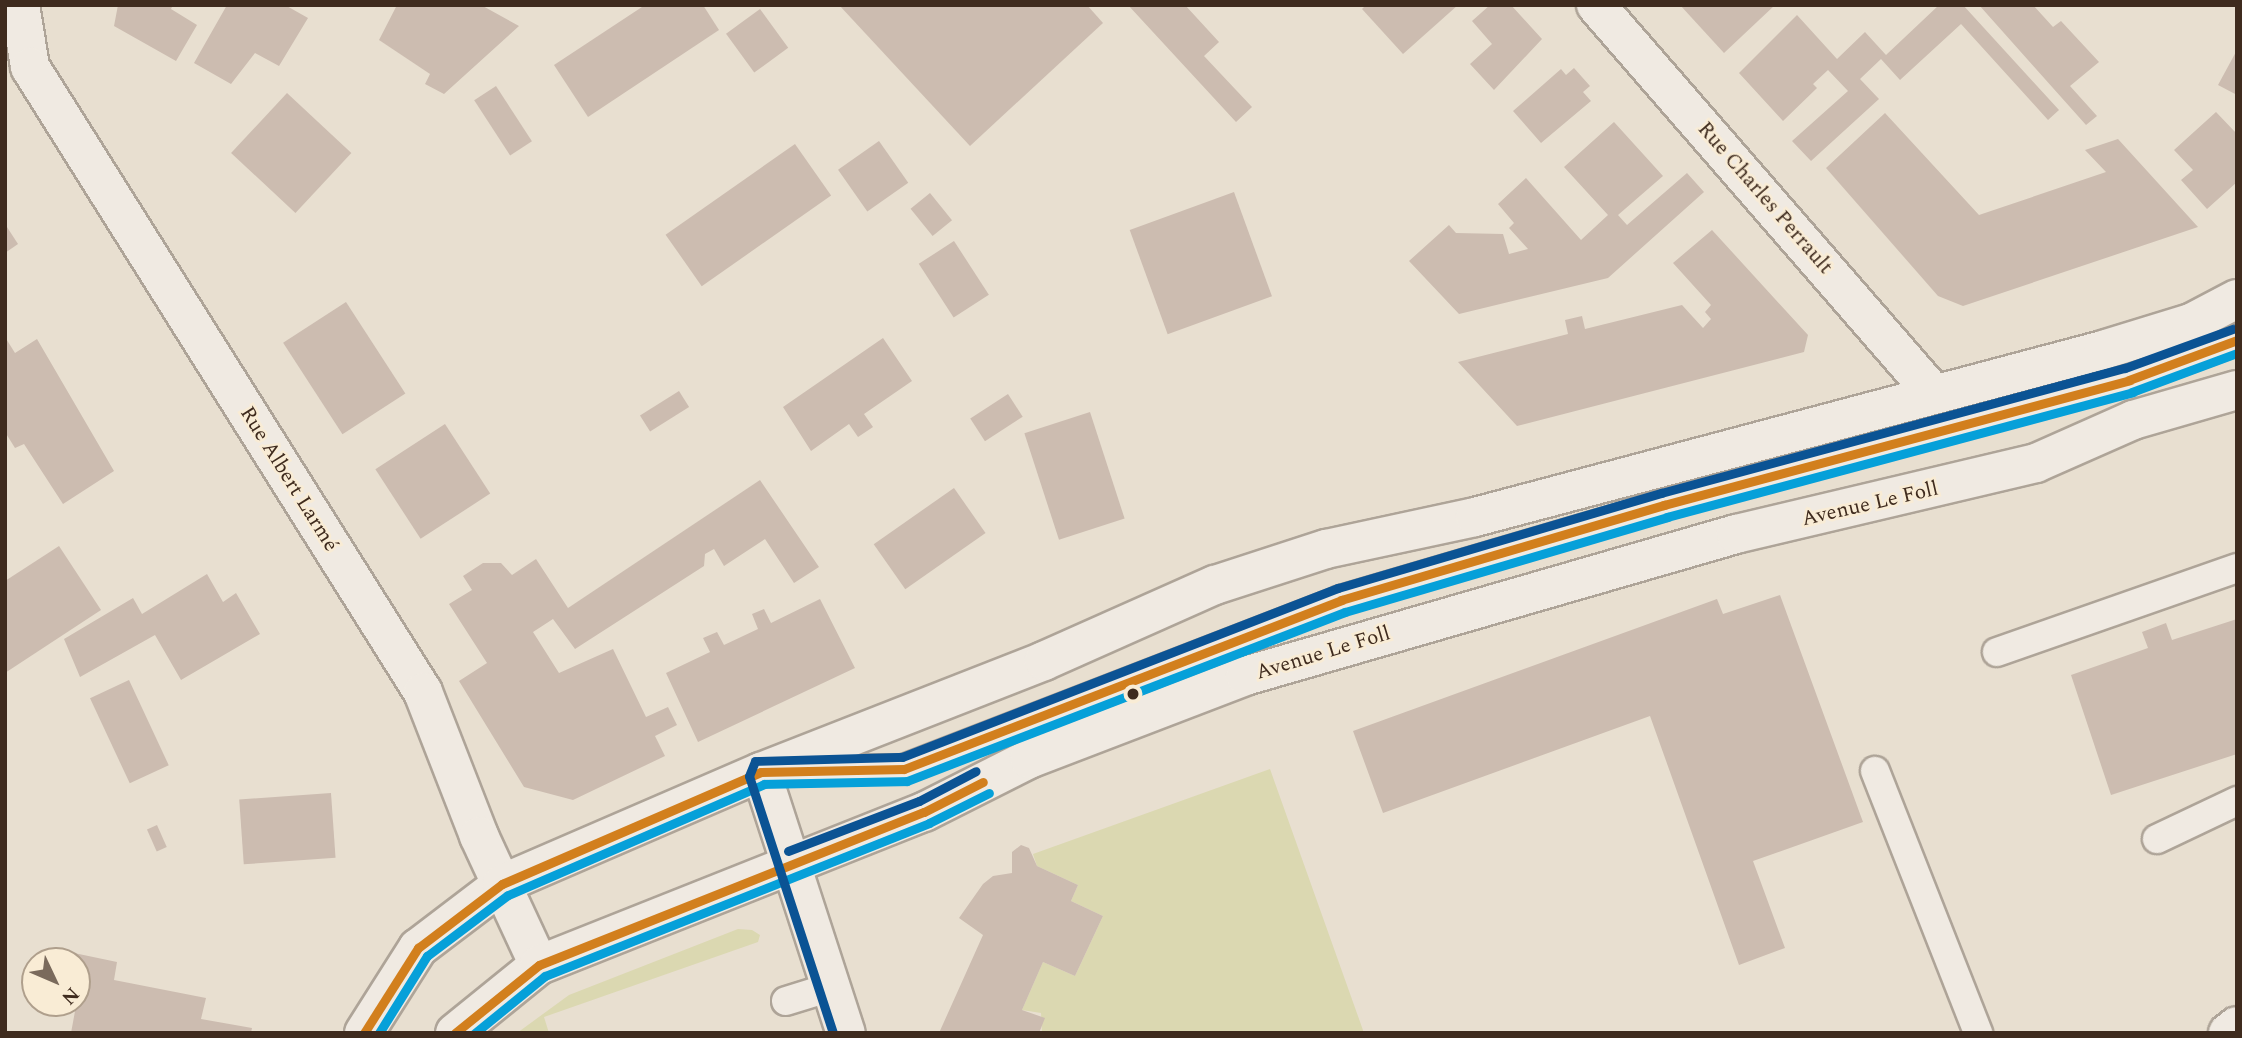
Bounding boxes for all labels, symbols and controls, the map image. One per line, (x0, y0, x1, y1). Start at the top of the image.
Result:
street label: Rue Charles Perrault (1692, 117, 1838, 279)
street label: Rue Albert Larmé (234, 402, 344, 556)
street label: Avenue Le Foll (1799, 476, 1941, 532)
street label: Avenue Le Foll (1253, 621, 1393, 685)
unlabelled marker (1126, 687, 1140, 701)
north arrow (21, 947, 91, 1017)
text: N (54, 980, 86, 1011)

